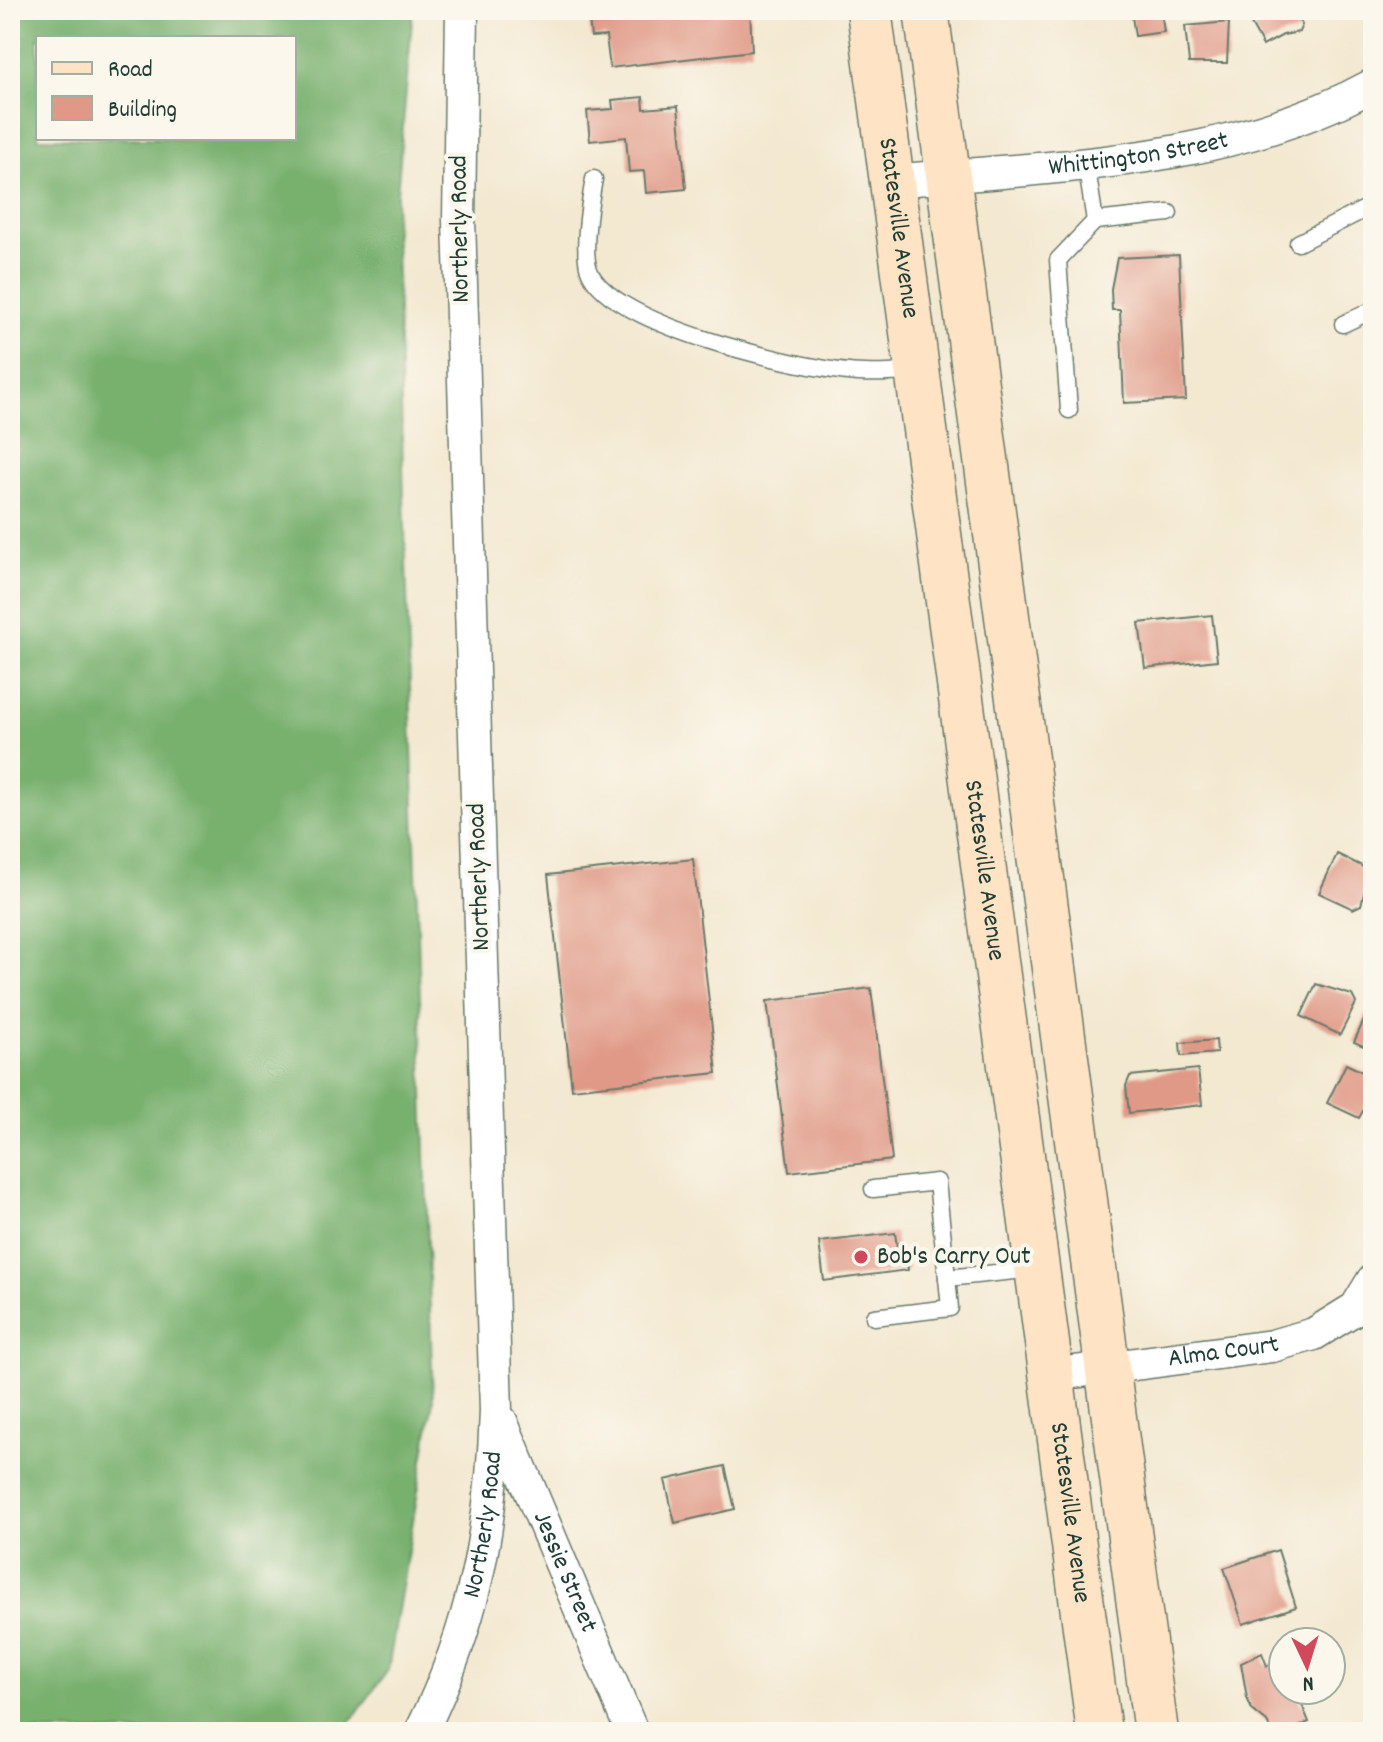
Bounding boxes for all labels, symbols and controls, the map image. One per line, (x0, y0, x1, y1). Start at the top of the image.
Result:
legend (36, 36, 296, 140)
text: Road (108, 54, 153, 88)
text: Building (108, 94, 177, 128)
street label: Whittington Street (1047, 122, 1233, 186)
street label: Statesville Avenue (868, 135, 929, 321)
street label: Northerly Road (441, 155, 481, 303)
street label: Statesville Avenue (954, 778, 1014, 963)
street label: Northerly Road (459, 802, 501, 952)
place label: Bob's Carry Out (877, 1239, 1031, 1276)
marker: Bob's Carry Out (852, 1248, 870, 1266)
street label: Alma Court (1166, 1326, 1284, 1378)
street label: Statesville Avenue (1039, 1420, 1100, 1605)
street label: Northerly Road (454, 1450, 512, 1602)
street label: Jessie Street (523, 1506, 607, 1639)
north arrow (1267, 1626, 1347, 1706)
text: N (1302, 1667, 1315, 1698)

